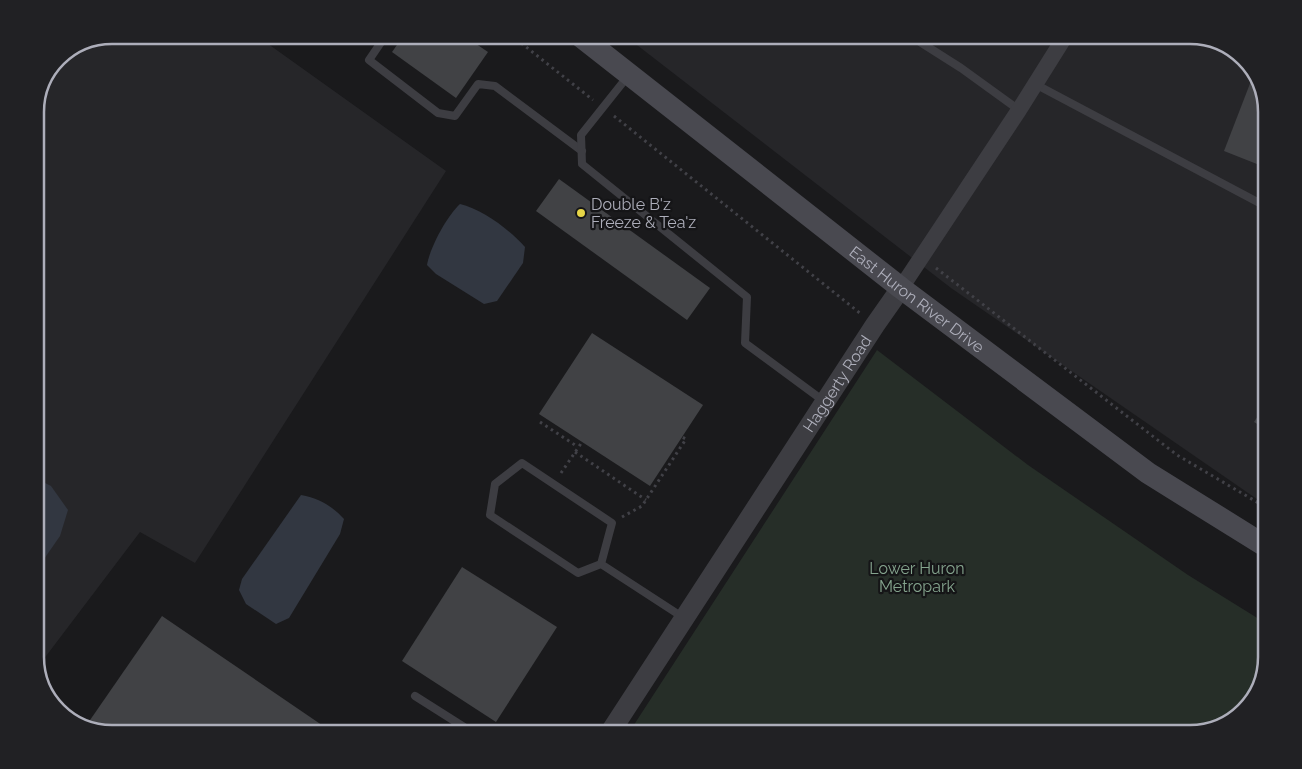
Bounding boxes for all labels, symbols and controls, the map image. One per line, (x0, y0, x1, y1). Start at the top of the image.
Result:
place label: Double B'z Freeze & Tea'z (591, 195, 696, 232)
marker: Double B'z Freeze & Tea'z (575, 207, 587, 219)
street label: East Huron River Drive (846, 242, 988, 357)
street label: Haggerty Road (799, 332, 876, 436)
park label: Lower Huron Metropark (869, 559, 965, 596)

